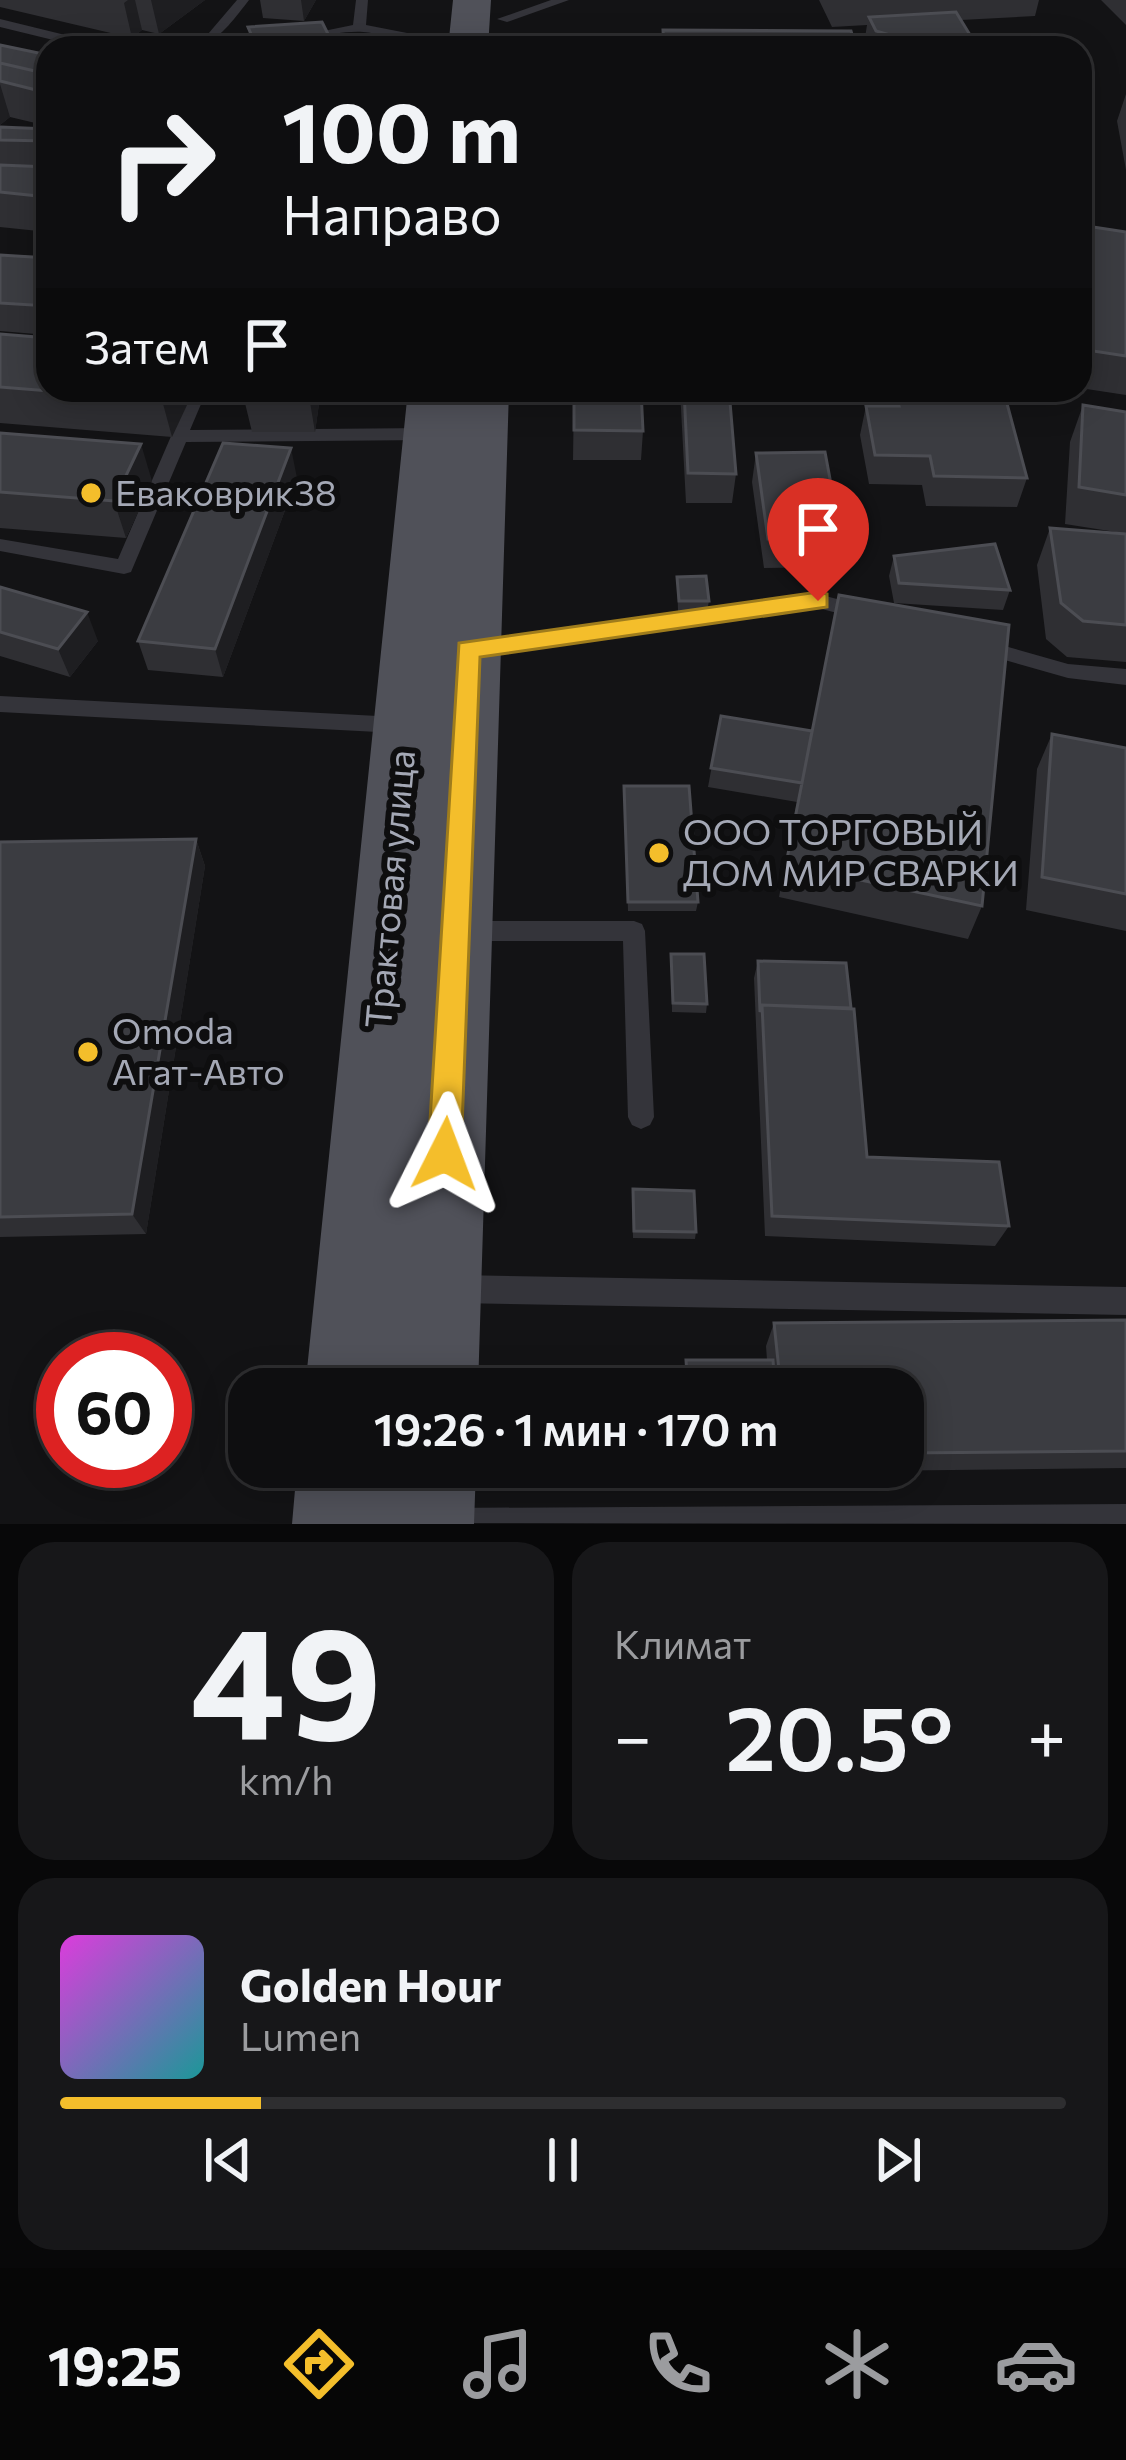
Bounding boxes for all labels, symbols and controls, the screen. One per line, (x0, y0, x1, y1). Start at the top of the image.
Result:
text: 100 m (282, 78, 521, 180)
icon: right (84, 84, 240, 240)
text: Направо (282, 180, 502, 246)
icon: arrive (234, 312, 300, 378)
text: Затем (84, 318, 210, 373)
place label: Еваковрик38 (115, 469, 337, 513)
pin (767, 478, 869, 601)
marker: Еваковрик38 (78, 480, 104, 506)
icon: arrive (785, 496, 851, 562)
street label: Трактовая улица (354, 748, 422, 1030)
place label: ООО ТОРГОВЫЙ ДОМ МИР СВАРКИ (683, 808, 1019, 893)
marker: ООО ТОРГОВЫЙ ДОМ МИР СВАРКИ (646, 840, 672, 866)
place label: Omoda Агат-Авто (112, 1007, 285, 1092)
marker: Omoda Агат-Авто (75, 1039, 101, 1065)
position arrow (382, 1091, 508, 1217)
speed limit sign: 60 (36, 1332, 192, 1488)
text: 19:26 · 1 мин · 170 m (374, 1400, 778, 1455)
text: 49 (190, 1581, 382, 1772)
text: Климат (614, 1619, 751, 1667)
text: 20.5° (725, 1679, 953, 1790)
text: − (614, 1694, 652, 1775)
text: + (1027, 1694, 1066, 1775)
text: km/h (239, 1755, 333, 1803)
text: Golden Hour (240, 1956, 501, 2011)
text: Lumen (240, 2011, 361, 2059)
icon: previous (195, 2127, 261, 2193)
icon: pause (530, 2127, 596, 2193)
icon: next (865, 2127, 931, 2193)
icon: directions (277, 2322, 361, 2406)
icon: music (456, 2322, 540, 2406)
icon: phone (636, 2322, 720, 2406)
icon: climate (815, 2322, 899, 2406)
icon: car (994, 2322, 1078, 2406)
text: 19:25 (48, 2331, 182, 2397)

